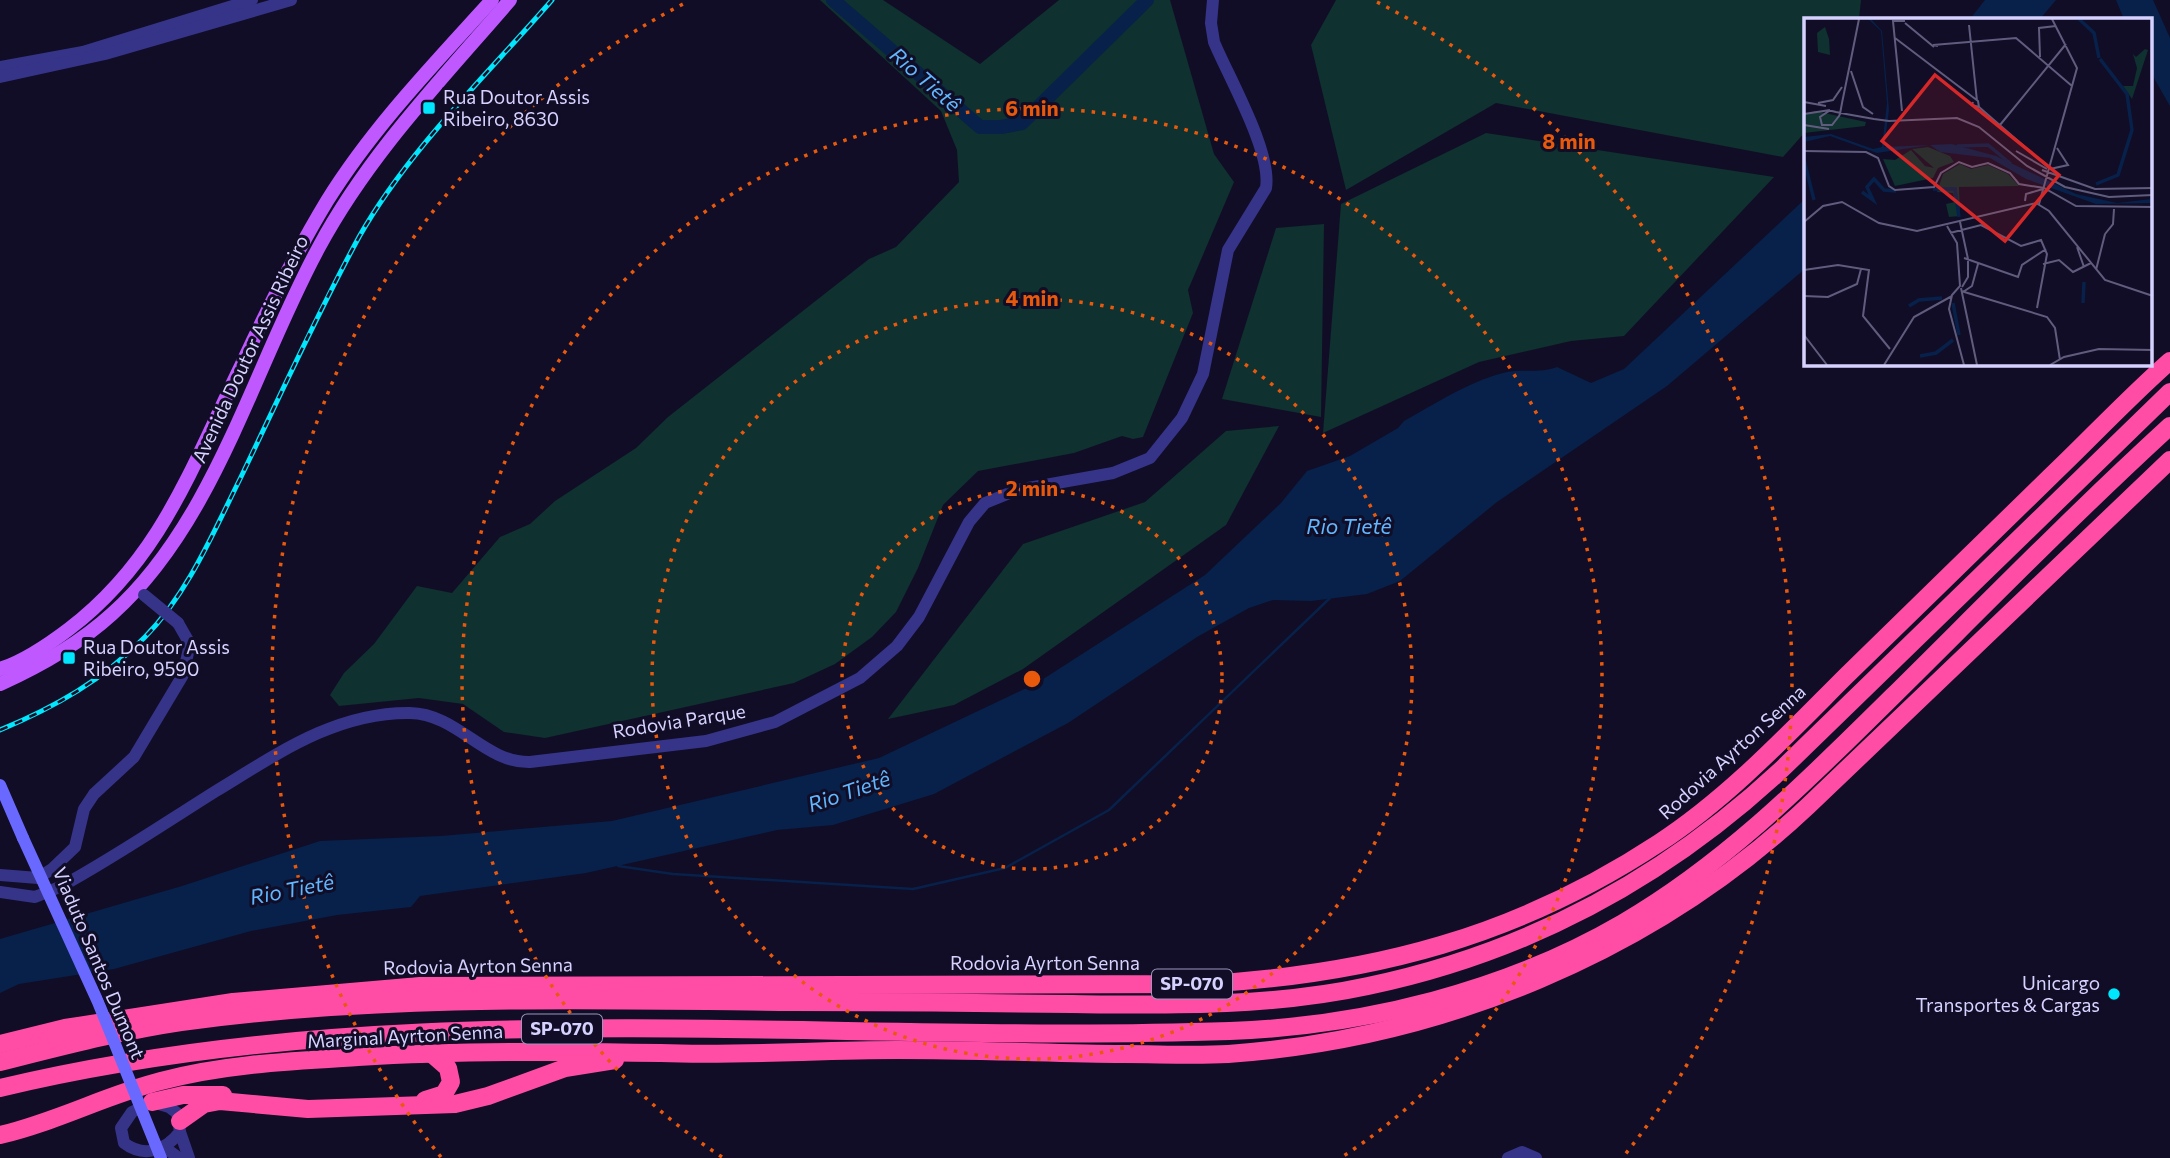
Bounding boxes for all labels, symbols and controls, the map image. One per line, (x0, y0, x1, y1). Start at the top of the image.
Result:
inset map (1804, 18, 2152, 366)
water label: Rio Tietê (886, 41, 967, 117)
place label: Rua Doutor Assis Ribeiro, 8630 (443, 85, 590, 130)
text: 6 min (1005, 95, 1059, 120)
marker: Rua Doutor Assis Ribeiro, 8630 (421, 100, 437, 116)
text: 8 min (1542, 128, 1596, 153)
street label: Avenida Doutor Assis Ribeiro (187, 231, 312, 466)
text: 4 min (1005, 285, 1059, 310)
text: 2 min (1006, 475, 1058, 500)
water label: Rio Tietê (1306, 513, 1393, 538)
place label: Rua Doutor Assis Ribeiro, 9590 (83, 635, 230, 680)
marker: Rua Doutor Assis Ribeiro, 9590 (61, 650, 77, 666)
centre of rings (1020, 667, 1044, 691)
street label: Rodovia Ayrton Senna (1653, 680, 1810, 824)
street label: Rodovia Parque (611, 699, 747, 742)
water label: Rio Tietê (804, 765, 894, 816)
street label: Viaduto Santos Dumont (49, 863, 150, 1062)
water label: Rio Tietê (247, 868, 337, 909)
street label: Rodovia Ayrton Senna (950, 951, 1140, 974)
street label: Rodovia Ayrton Senna (383, 952, 573, 979)
road number: SP-070 (1152, 970, 1232, 999)
place label: Unicargo Transportes & Cargas (1916, 971, 2100, 1016)
marker: Unicargo Transportes & Cargas (2106, 986, 2122, 1002)
road number: SP-070 (522, 1014, 602, 1044)
street label: Marginal Ayrton Senna (306, 1019, 504, 1052)

